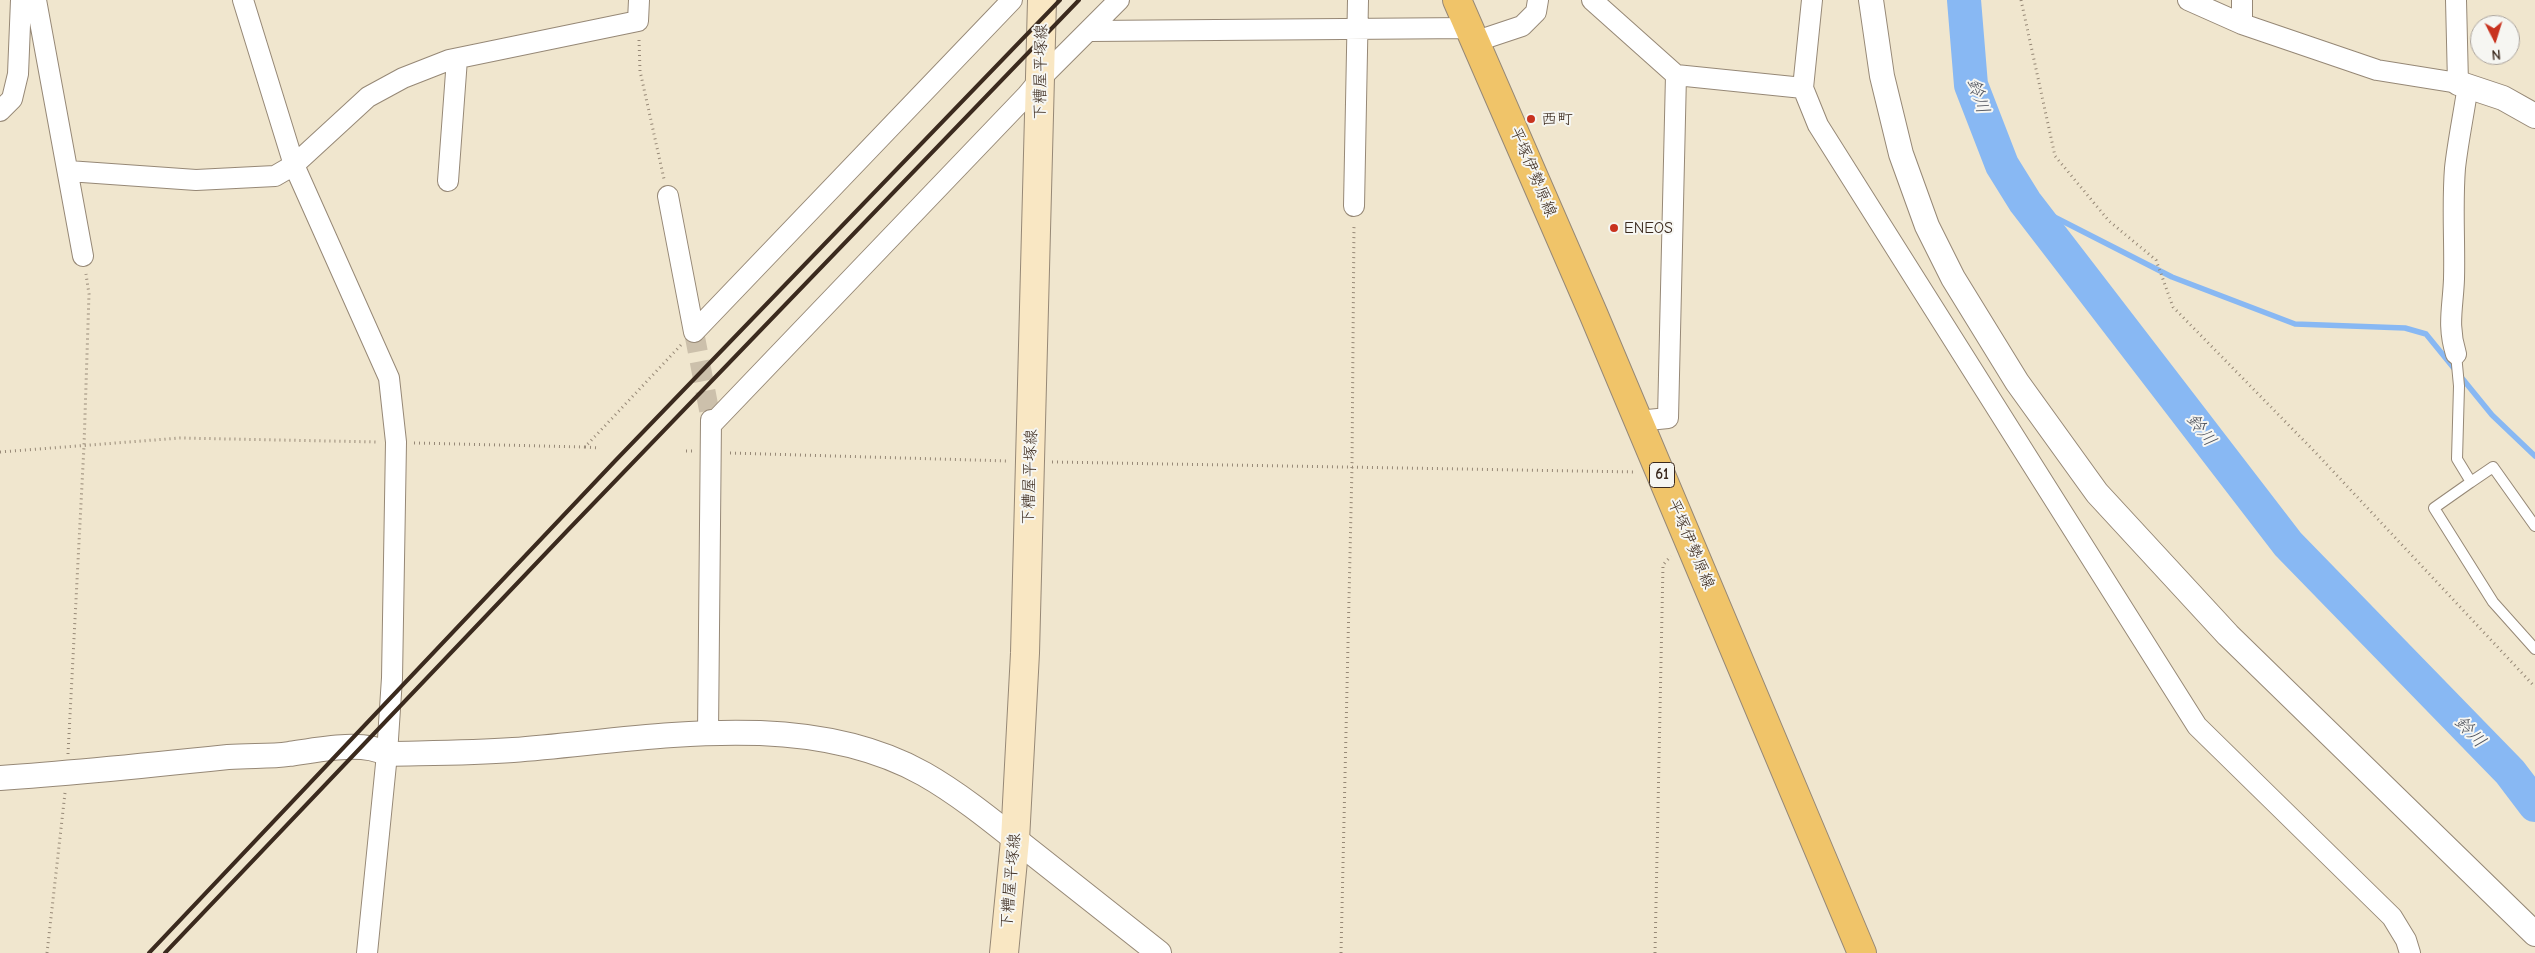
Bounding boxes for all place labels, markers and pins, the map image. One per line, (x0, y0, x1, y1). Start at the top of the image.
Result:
place label: 西町 (1541, 109, 1573, 129)
marker: 西町 (1525, 113, 1537, 125)
place label: ENEOS (1624, 218, 1673, 238)
marker: ENEOS (1608, 222, 1620, 234)

